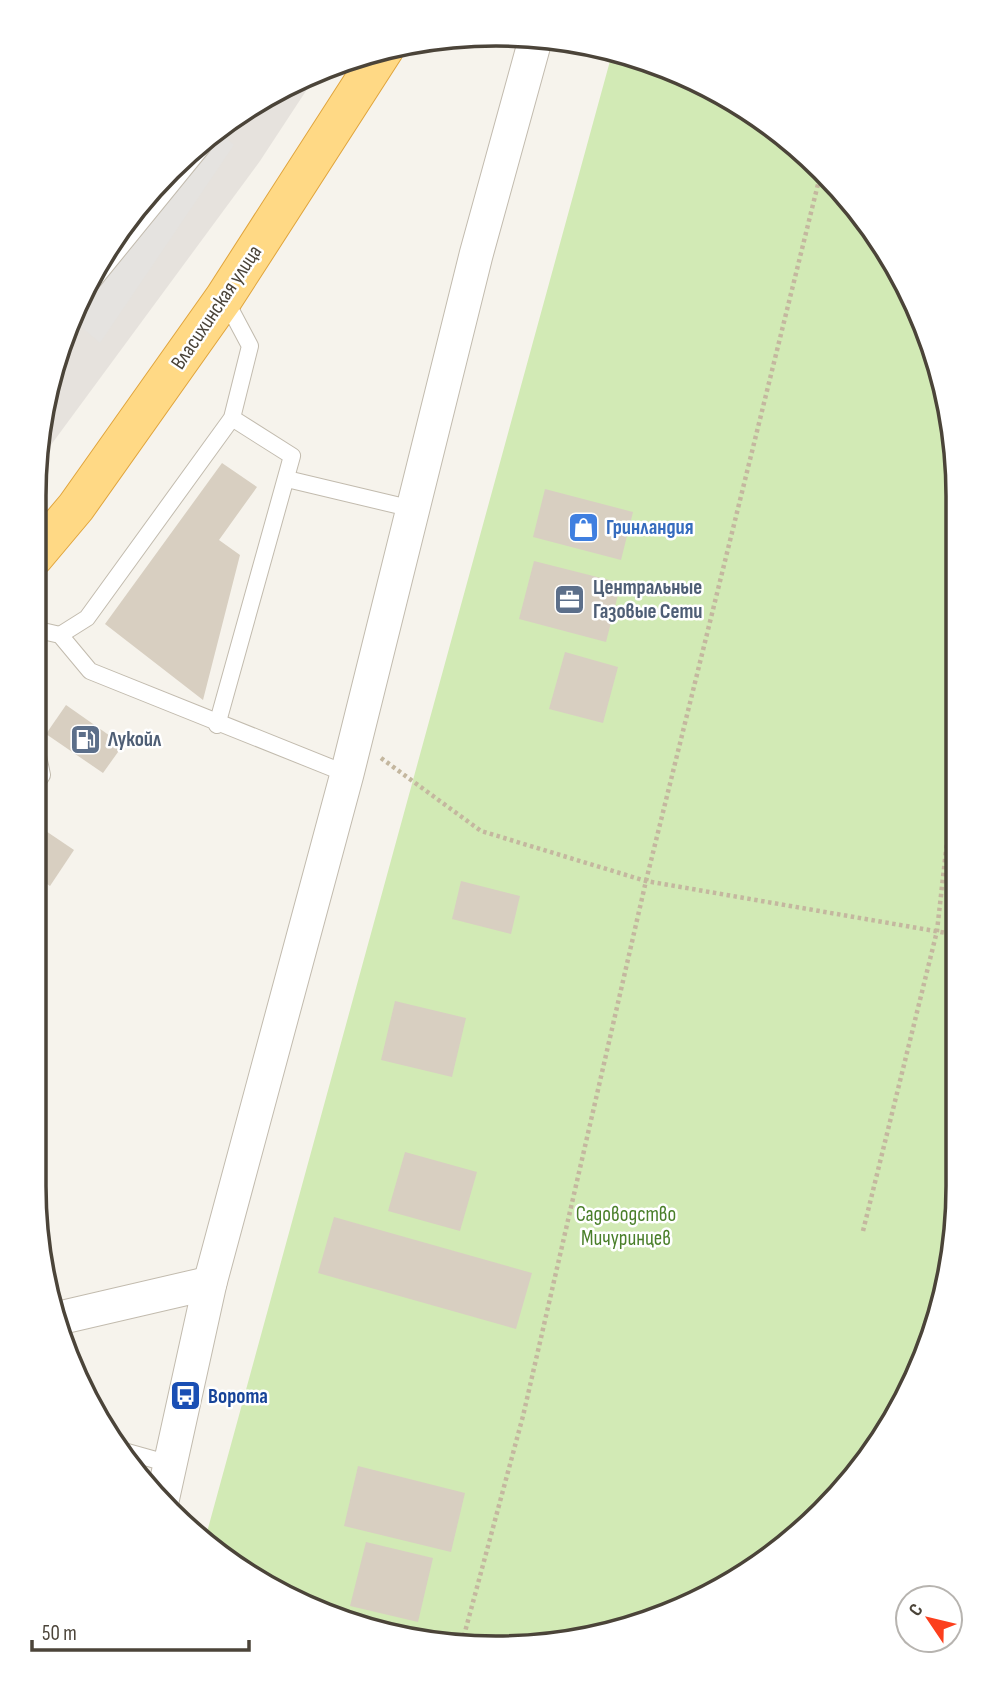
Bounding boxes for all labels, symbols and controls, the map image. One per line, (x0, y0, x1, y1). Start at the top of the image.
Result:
street label: Власихинская улица (166, 240, 267, 374)
shop icon: Гринландия (566, 510, 600, 544)
place label: Гринландия (606, 515, 694, 540)
place label: Центральные Газовые Сети (593, 575, 703, 624)
office icon: Центральные Газовые Сети (553, 582, 587, 616)
fuel station icon: Лукойл (68, 722, 102, 756)
place label: Лукойл (107, 727, 162, 752)
park label: Садоводство Мичуринцев (576, 1202, 676, 1251)
bus stop icon: Ворота (168, 1379, 202, 1413)
place label: Ворота (208, 1384, 268, 1409)
north arrow (894, 1584, 964, 1654)
text: С (904, 1599, 929, 1621)
scale bar (32, 1608, 248, 1652)
text: 50 m (42, 1621, 77, 1646)

